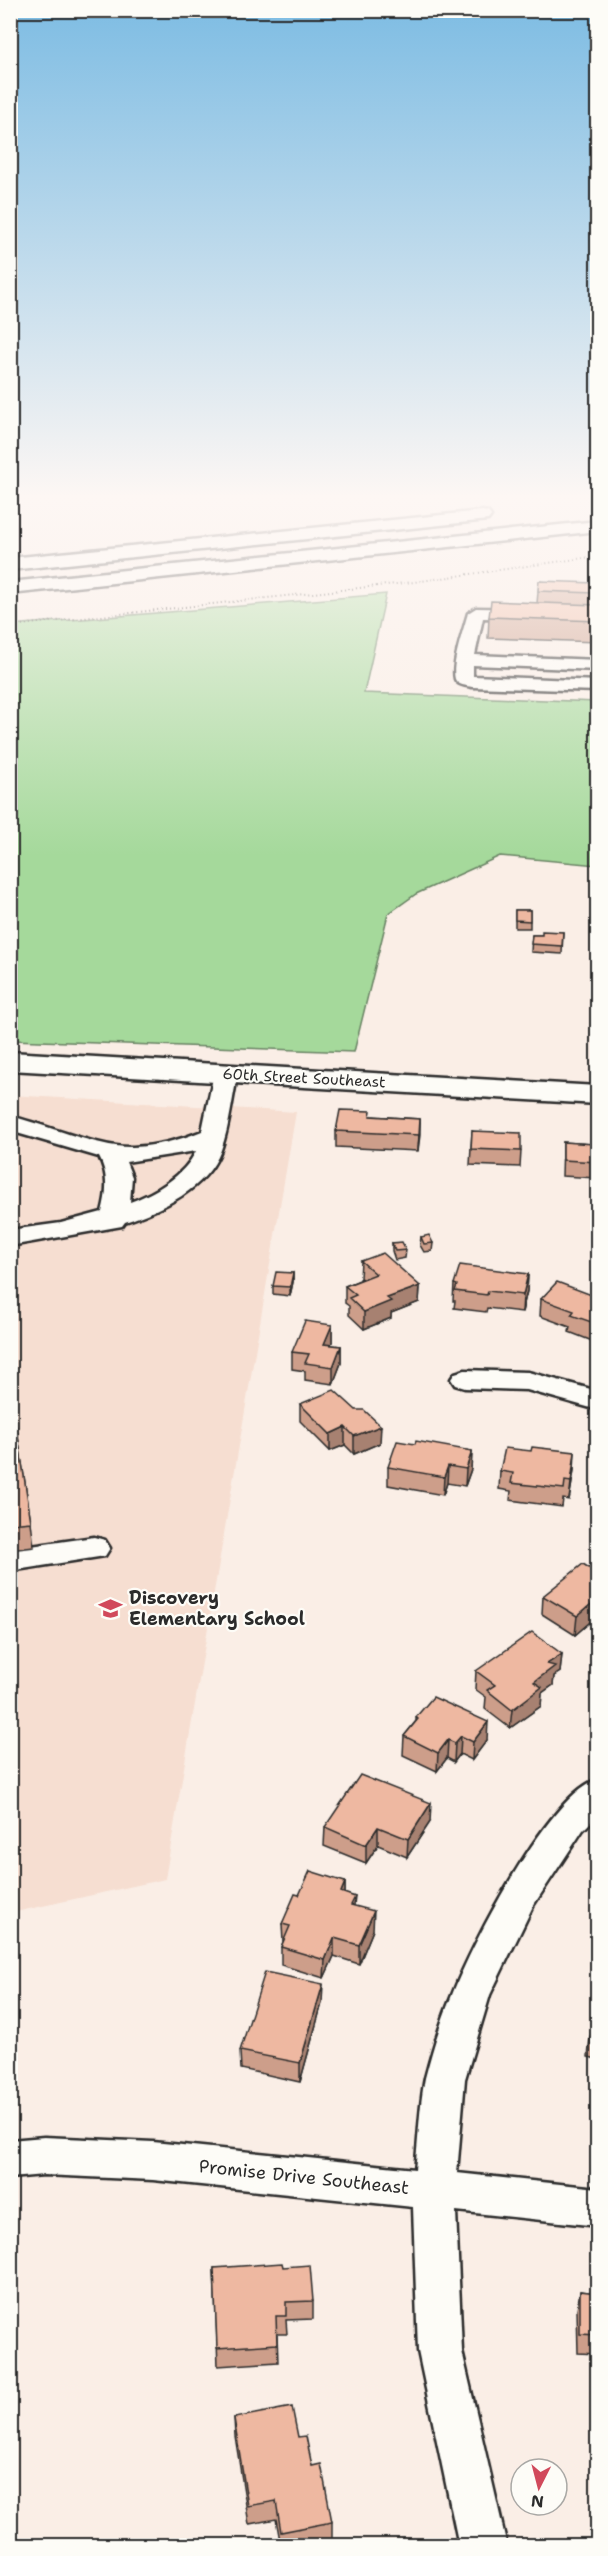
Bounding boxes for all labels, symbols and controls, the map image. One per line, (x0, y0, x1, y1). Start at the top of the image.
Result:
street label: 60th Street Southeast (222, 1064, 386, 1092)
place label: Discovery Elementary School (129, 1586, 305, 1631)
school or university icon: Discovery Elementary School (98, 1595, 124, 1621)
street label: Promise Drive Southeast (198, 2154, 410, 2200)
north arrow (509, 2457, 569, 2517)
text: N (530, 2490, 545, 2513)

